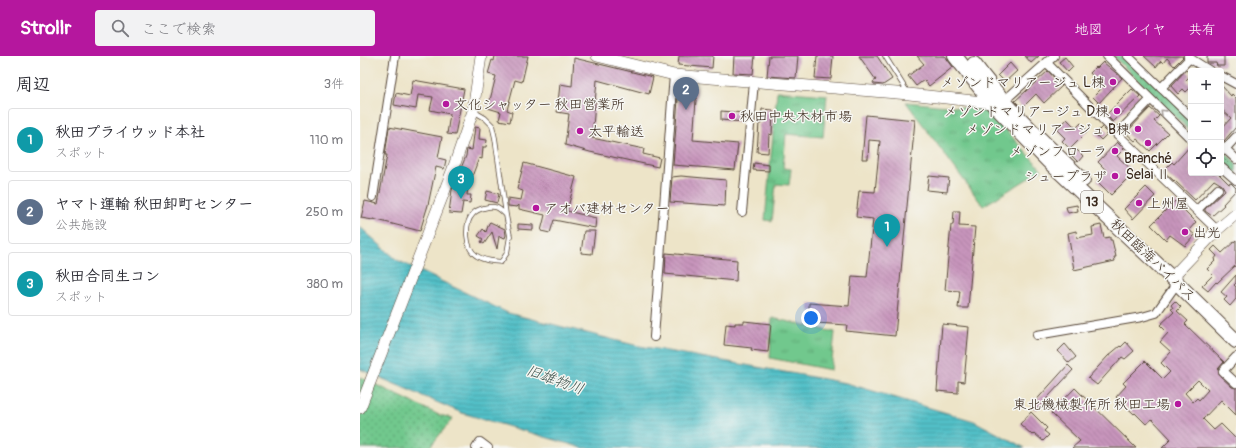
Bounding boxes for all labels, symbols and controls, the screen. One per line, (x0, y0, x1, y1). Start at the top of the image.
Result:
search box (95, 10, 375, 46)
text: Strollr (20, 16, 71, 40)
icon: search (109, 17, 131, 39)
text: ここで検索 (141, 20, 216, 39)
text: 地図 (1075, 21, 1103, 38)
text: レイヤ (1125, 21, 1166, 38)
text: 共有 (1188, 21, 1216, 38)
map controls (1188, 68, 1224, 176)
button: + (1188, 68, 1224, 104)
text: 周辺 (16, 74, 50, 95)
place label: メゾンドマリアージュ L棟 (940, 74, 1106, 91)
text: 3件 (324, 76, 344, 92)
pin: 2 (673, 77, 699, 110)
marker: メゾンドマリアージュ L棟 (1108, 77, 1118, 87)
place label: 文化シャッター 秋田営業所 (454, 96, 625, 113)
marker: 文化シャッター 秋田営業所 (441, 99, 451, 109)
place label: メゾンドマリアージュ D棟 (943, 103, 1110, 120)
button: − (1188, 104, 1224, 140)
marker: メゾンドマリアージュ D棟 (1112, 106, 1122, 116)
place label: 秋田中央木材市場 (740, 108, 852, 125)
one-way arrow (1160, 109, 1168, 116)
marker: 秋田中央木材市場 (727, 111, 737, 121)
place label: メゾンドマリアージュ B棟 (965, 121, 1131, 138)
text: 秋田プライウッド本社 (55, 123, 205, 142)
place label: 太平輸送 (588, 123, 644, 140)
marker: メゾンドマリアージュ B棟 (1133, 124, 1143, 134)
marker: 太平輸送 (575, 126, 585, 136)
text: 1 (27, 132, 33, 148)
text: 110 m (310, 132, 343, 148)
marker: Branché Selai Ⅱ (1143, 138, 1153, 148)
button: locate (1188, 140, 1224, 176)
place label: メゾンフローラ (1009, 143, 1107, 160)
text: スポット (55, 145, 107, 161)
marker: メゾンフローラ (1110, 146, 1120, 156)
place label: Branché Selai Ⅱ (1124, 150, 1172, 183)
pin: 3 (448, 166, 474, 199)
place label: シュープラザ (1024, 168, 1107, 185)
marker: シュープラザ (1110, 171, 1120, 181)
road number: 13 (1081, 191, 1103, 213)
text: ヤマト運輸 秋田卸町センター (55, 195, 253, 214)
place label: 上州屋 (1147, 195, 1189, 212)
marker: 上州屋 (1134, 198, 1144, 208)
place label: アオバ建材センター (544, 200, 669, 217)
marker: アオバ建材センター (531, 203, 541, 213)
text: 2 (26, 204, 34, 220)
text: 250 m (305, 204, 343, 220)
pin: 1 (874, 214, 900, 247)
street label: 秋田臨海バイパス (1107, 215, 1199, 305)
text: 公共施設 (55, 217, 107, 233)
place label: 出光 (1193, 224, 1221, 241)
marker: 出光 (1180, 227, 1190, 237)
text: 秋田合同生コン (55, 267, 160, 286)
text: 3 (26, 276, 34, 292)
text: 380 m (306, 276, 343, 292)
text: スポット (55, 289, 107, 305)
your location (801, 308, 821, 328)
water label: 旧雄物川 (524, 361, 586, 399)
place label: 東北機械製作所 秋田工場 (1013, 396, 1170, 413)
marker: 東北機械製作所 秋田工場 (1173, 399, 1183, 409)

